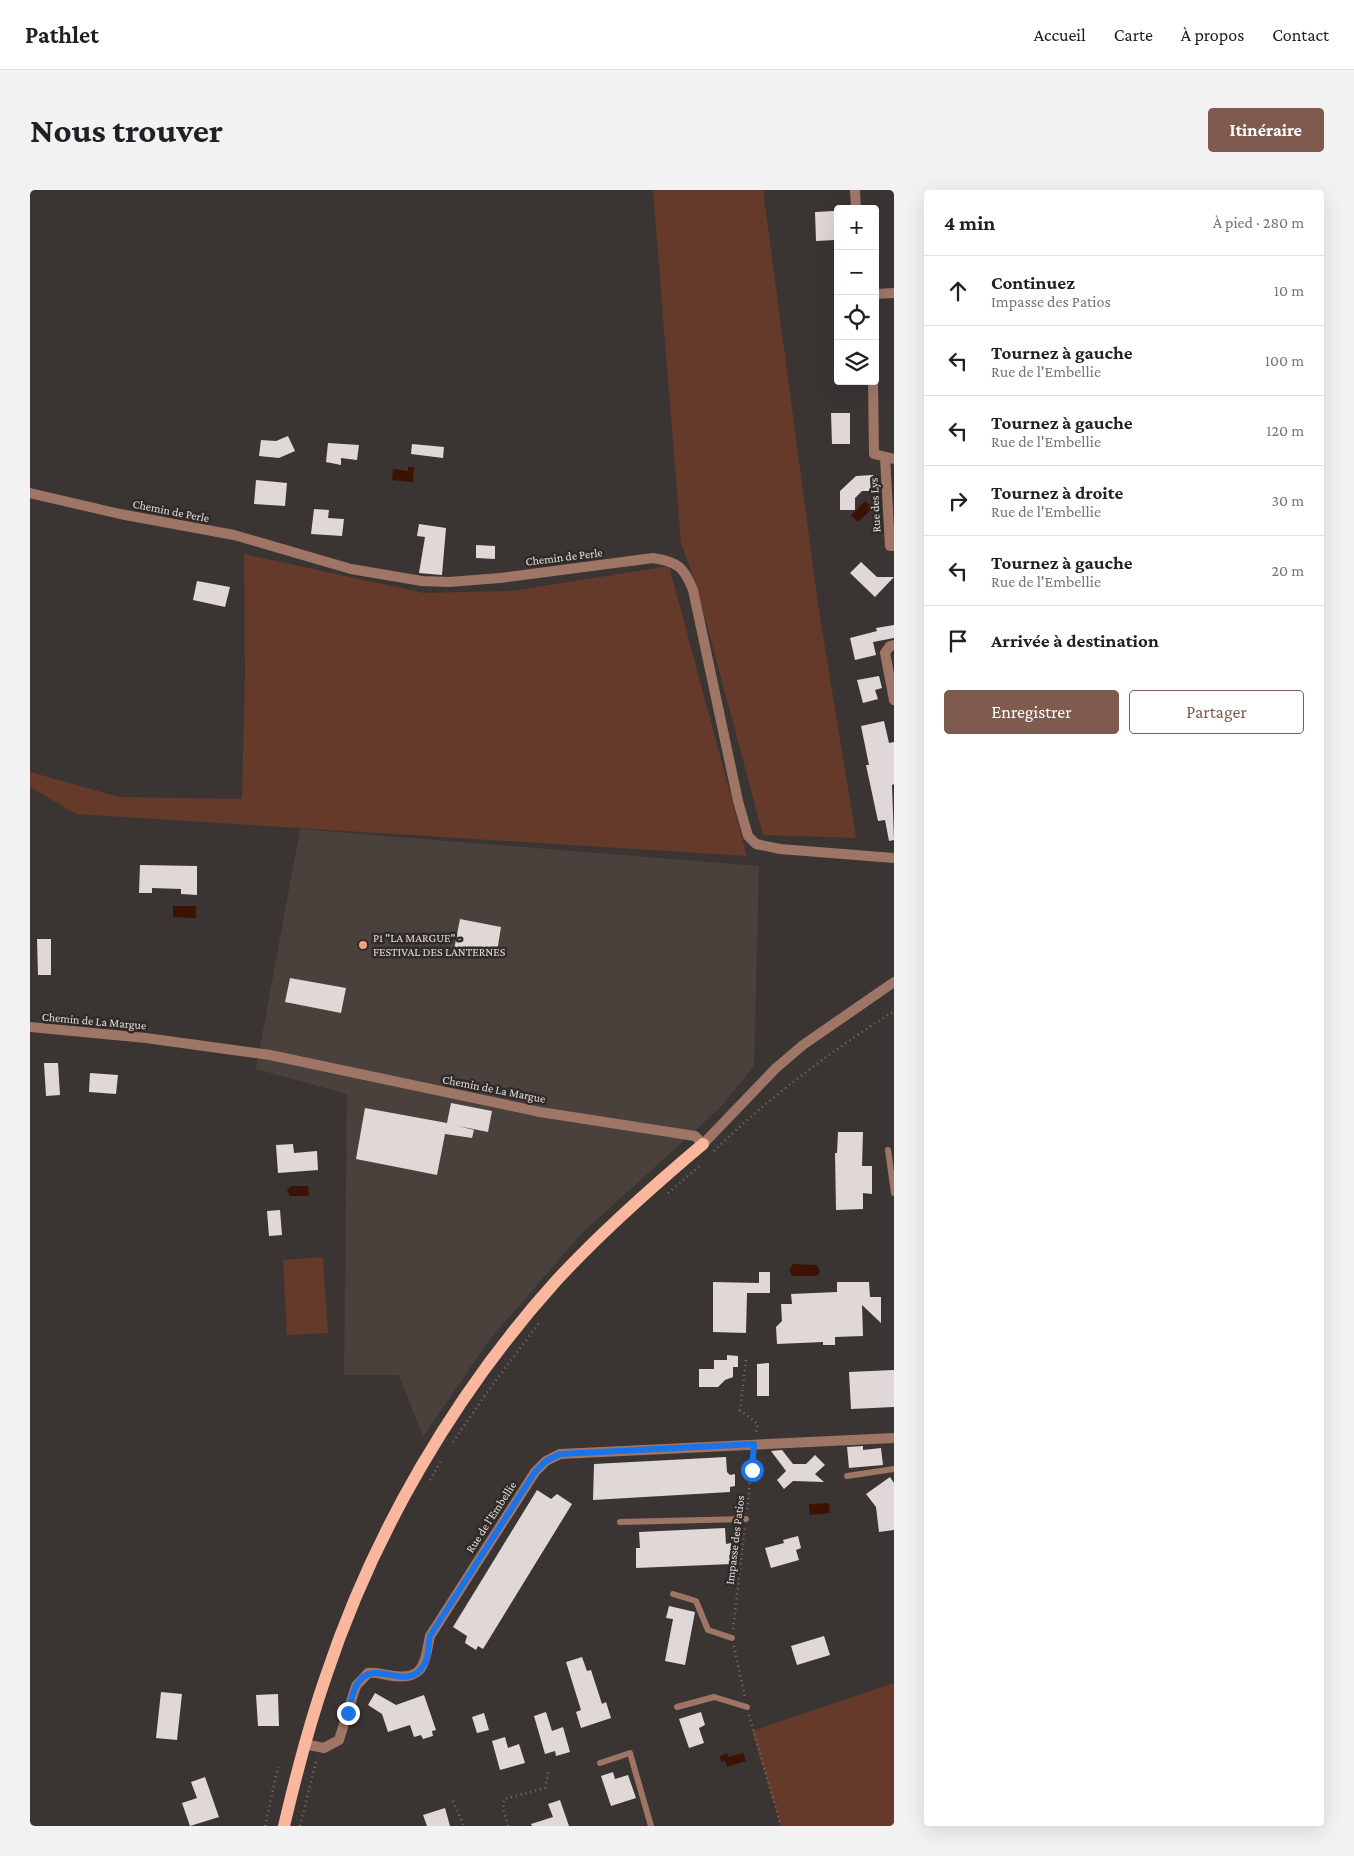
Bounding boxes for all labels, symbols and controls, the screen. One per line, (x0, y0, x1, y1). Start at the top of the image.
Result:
text: Pathlet (25, 21, 99, 48)
text: Accueil (1034, 25, 1086, 45)
text: Carte (1114, 25, 1153, 45)
text: À propos (1181, 25, 1244, 45)
text: Contact (1272, 25, 1329, 45)
button: Itinéraire (1208, 108, 1324, 152)
text: Nous trouver (30, 111, 223, 150)
map controls (834, 205, 879, 385)
button: + (834, 205, 879, 250)
text: 4 min (944, 211, 995, 235)
text: À pied · 280 m (1213, 214, 1304, 231)
button: − (834, 250, 879, 295)
text: Continuez (991, 272, 1075, 293)
icon: ahead (944, 277, 972, 305)
text: 10 m (1274, 282, 1304, 299)
text: Impasse des Patios (991, 293, 1111, 310)
button: locate (834, 295, 879, 340)
button: layers (834, 340, 879, 385)
text: Tournez à gauche (991, 342, 1133, 363)
icon: left (944, 347, 972, 375)
text: 100 m (1265, 352, 1304, 369)
text: Rue de l'Embellie (991, 363, 1101, 380)
text: Tournez à gauche (991, 412, 1133, 433)
icon: left (944, 417, 972, 445)
text: 120 m (1266, 422, 1304, 439)
text: Rue de l'Embellie (991, 433, 1101, 450)
street label: Rue des Lys (867, 477, 883, 533)
text: Tournez à droite (991, 482, 1123, 503)
icon: right (944, 487, 972, 515)
text: 30 m (1272, 492, 1304, 509)
street label: Chemin de Perle (131, 497, 211, 525)
text: Rue de l'Embellie (991, 503, 1101, 520)
street label: Chemin de Perle (525, 545, 603, 569)
text: Tournez à gauche (991, 552, 1133, 573)
icon: left (944, 557, 972, 585)
text: 20 m (1271, 562, 1304, 579)
text: Rue de l'Embellie (991, 573, 1101, 590)
icon: arrive (944, 627, 972, 655)
text: Arrivée à destination (991, 630, 1159, 651)
button: Enregistrer (944, 690, 1119, 734)
button: Partager (1129, 690, 1304, 734)
place label: P1 "LA MARGUE" - FESTIVAL DES LANTERNES (373, 931, 506, 959)
marker: P1 "LA MARGUE" - FESTIVAL DES LANTERNES (357, 939, 369, 951)
street label: Chemin de La Margue (41, 1009, 147, 1033)
street label: Chemin de La Margue (441, 1072, 547, 1106)
route start (741, 1459, 764, 1482)
street label: Rue de l'Embellie (463, 1479, 519, 1555)
street label: Impasse des Patios (723, 1494, 747, 1585)
route end (337, 1702, 360, 1725)

